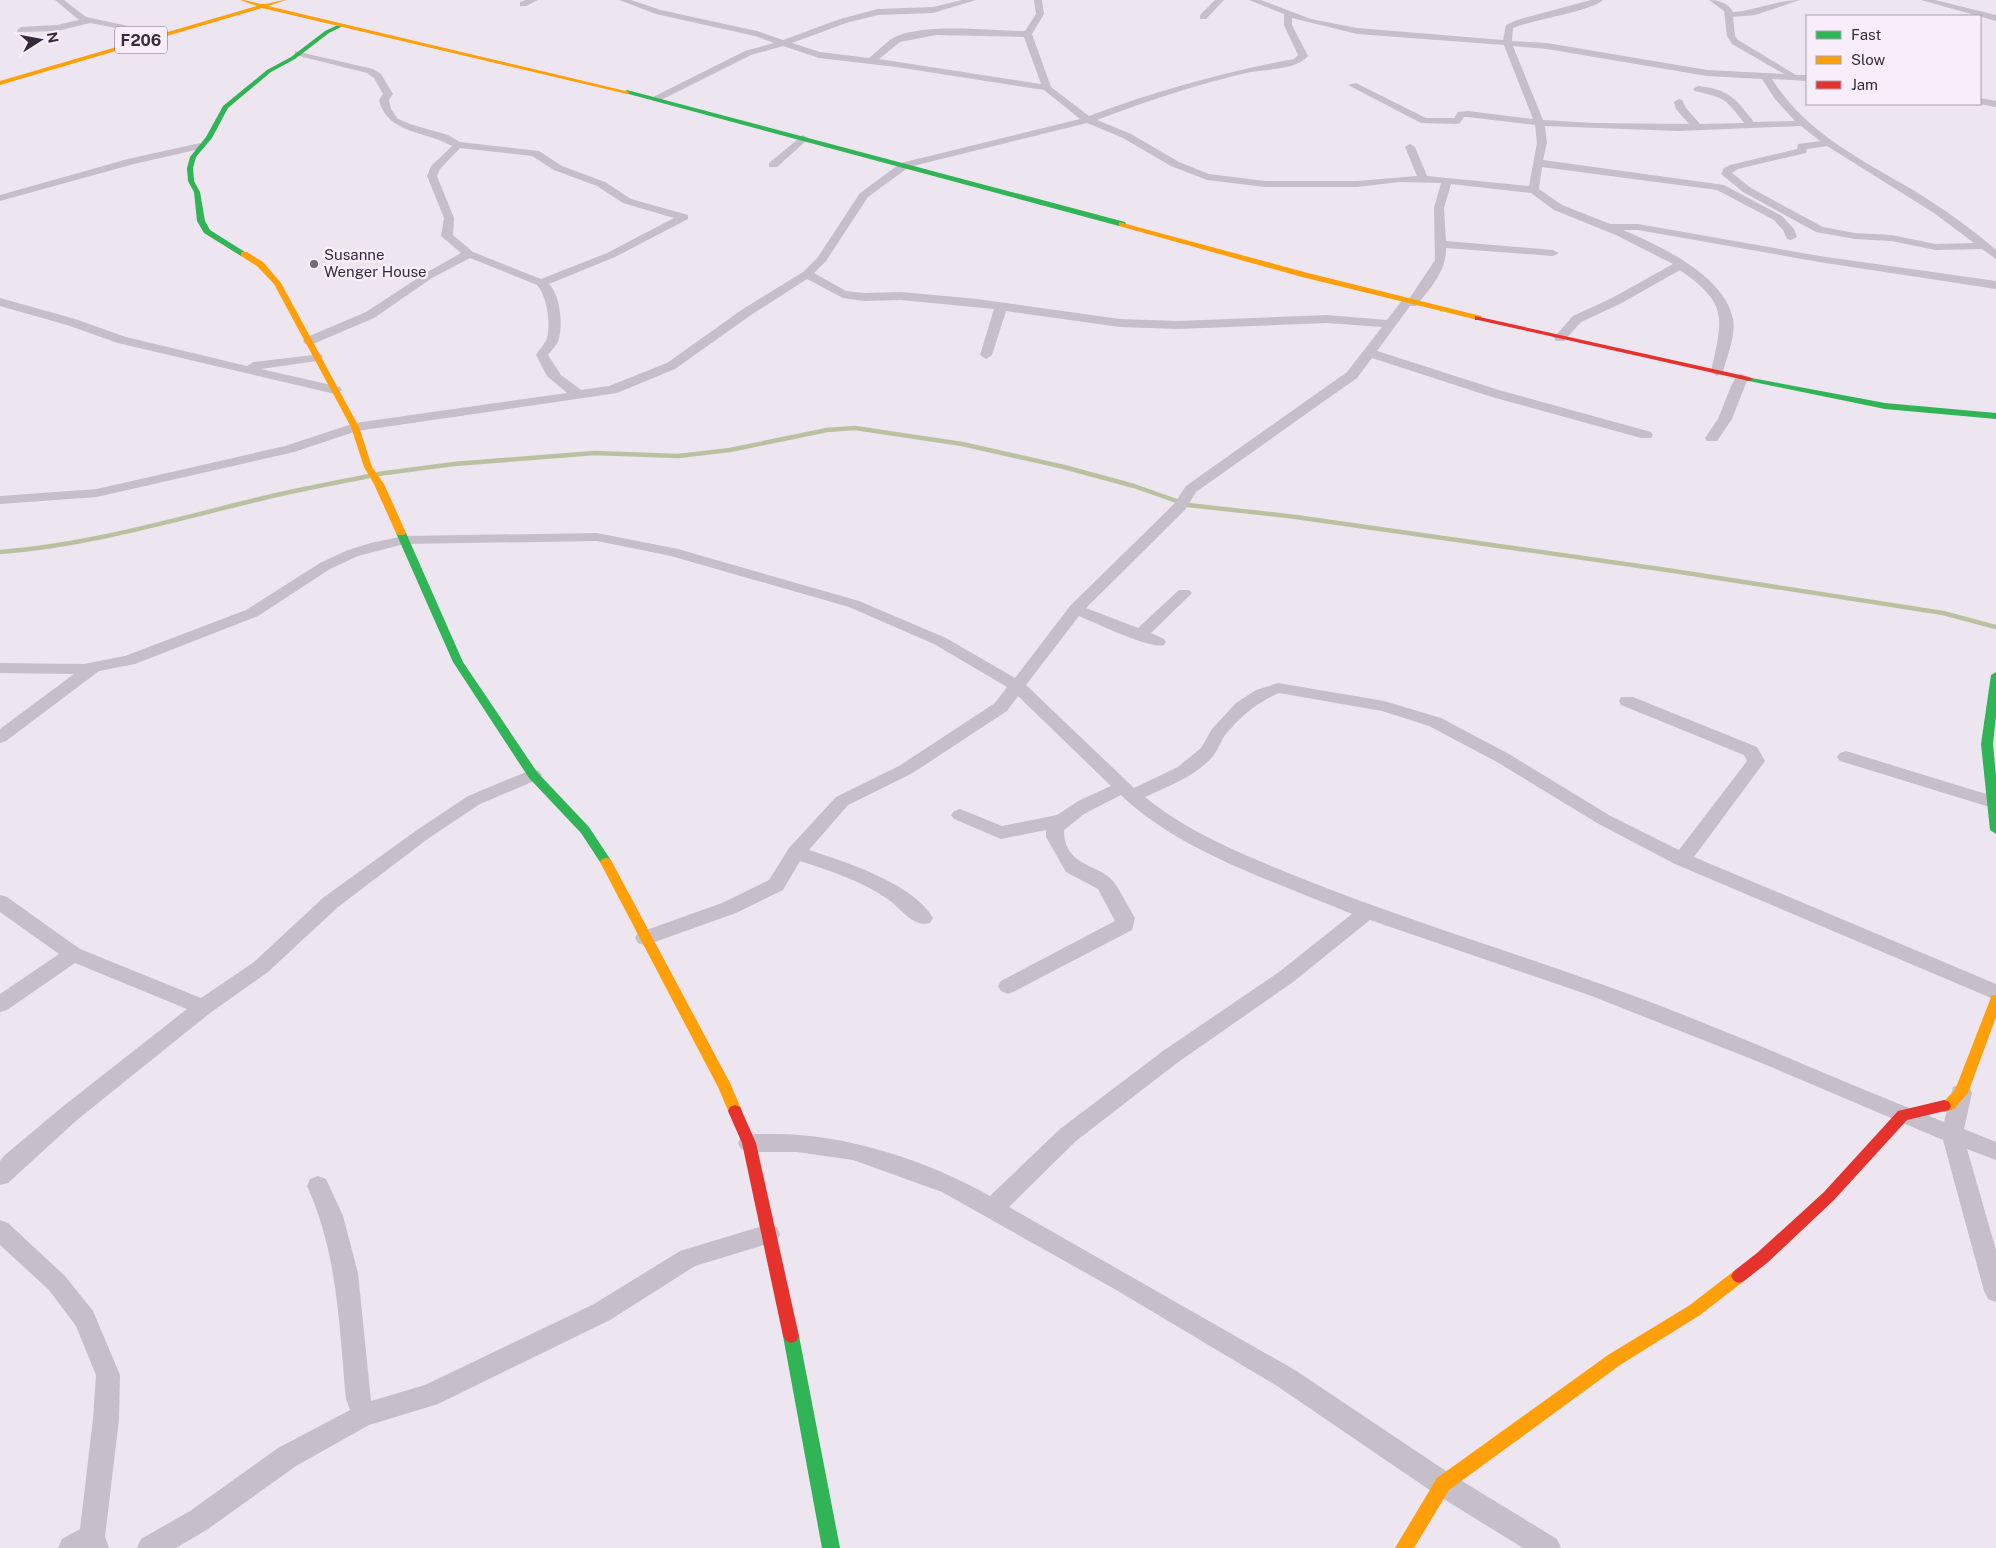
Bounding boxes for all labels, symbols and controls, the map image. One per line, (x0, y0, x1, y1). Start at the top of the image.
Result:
north arrow (15, 15, 65, 65)
legend (1806, 15, 1981, 105)
road number: F206 (115, 26, 167, 54)
text: Fast (1851, 26, 1881, 43)
text: N (44, 31, 62, 44)
text: Slow (1851, 51, 1886, 68)
text: Jam (1851, 76, 1878, 93)
place label: Susanne Wenger House (324, 246, 427, 280)
marker: Susanne Wenger House (308, 258, 320, 270)

